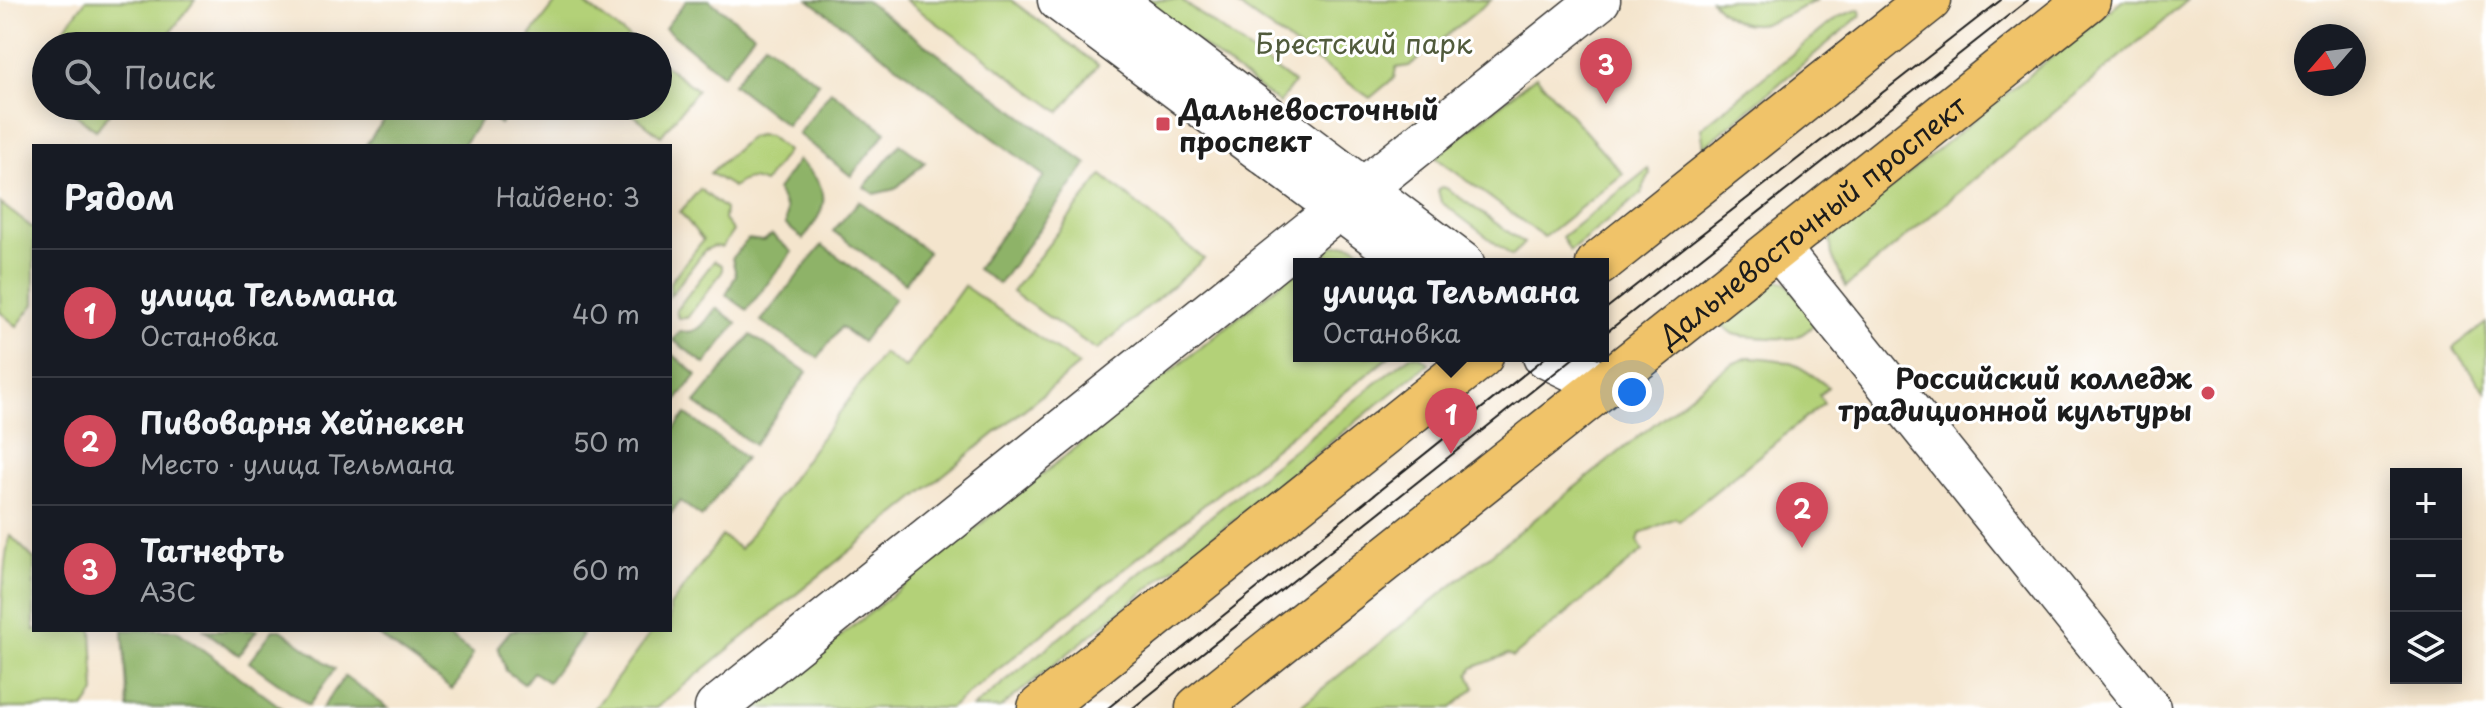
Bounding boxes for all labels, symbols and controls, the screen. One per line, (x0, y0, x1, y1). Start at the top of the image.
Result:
park label: Брестский парк (1256, 21, 1473, 64)
north arrow (2294, 24, 2366, 96)
search box (32, 32, 672, 120)
pin: 3 (1580, 38, 1632, 104)
icon: search (60, 54, 104, 98)
text: Поиск (124, 54, 215, 99)
street label: Дальневосточный проспект (1647, 83, 1975, 357)
place label: Дальневосточный проспект (1178, 87, 1439, 162)
marker: Дальневосточный проспект (1154, 115, 1172, 133)
text: Рядом (64, 170, 175, 222)
text: Найдено: 3 (496, 177, 640, 216)
popup (1293, 258, 1609, 362)
text: улица Тельмана (1322, 268, 1580, 313)
text: улица Тельмана (140, 271, 397, 316)
text: 1 (84, 294, 96, 333)
text: 40 m (572, 294, 640, 333)
text: Остановка (1322, 313, 1461, 352)
text: Остановка (140, 316, 278, 355)
place label: Российский колледж традиционной культуры (1838, 356, 2192, 431)
your location (1612, 372, 1652, 412)
marker: Российский колледж традиционной культуры (2199, 384, 2217, 402)
pin: 1 (1425, 388, 1477, 454)
text: Пивоварня Хейнекен (140, 399, 465, 444)
text: 2 (81, 422, 99, 461)
text: 50 m (573, 422, 640, 461)
text: Место · улица Тельмана (140, 444, 454, 483)
map controls (2390, 468, 2462, 684)
button: + (2390, 468, 2462, 540)
pin: 2 (1776, 482, 1828, 548)
text: Татнефть (140, 527, 284, 572)
button: − (2390, 540, 2462, 612)
text: 3 (81, 550, 99, 589)
text: 60 m (572, 550, 640, 589)
text: АЗС (140, 572, 196, 611)
button: layers (2390, 612, 2462, 684)

